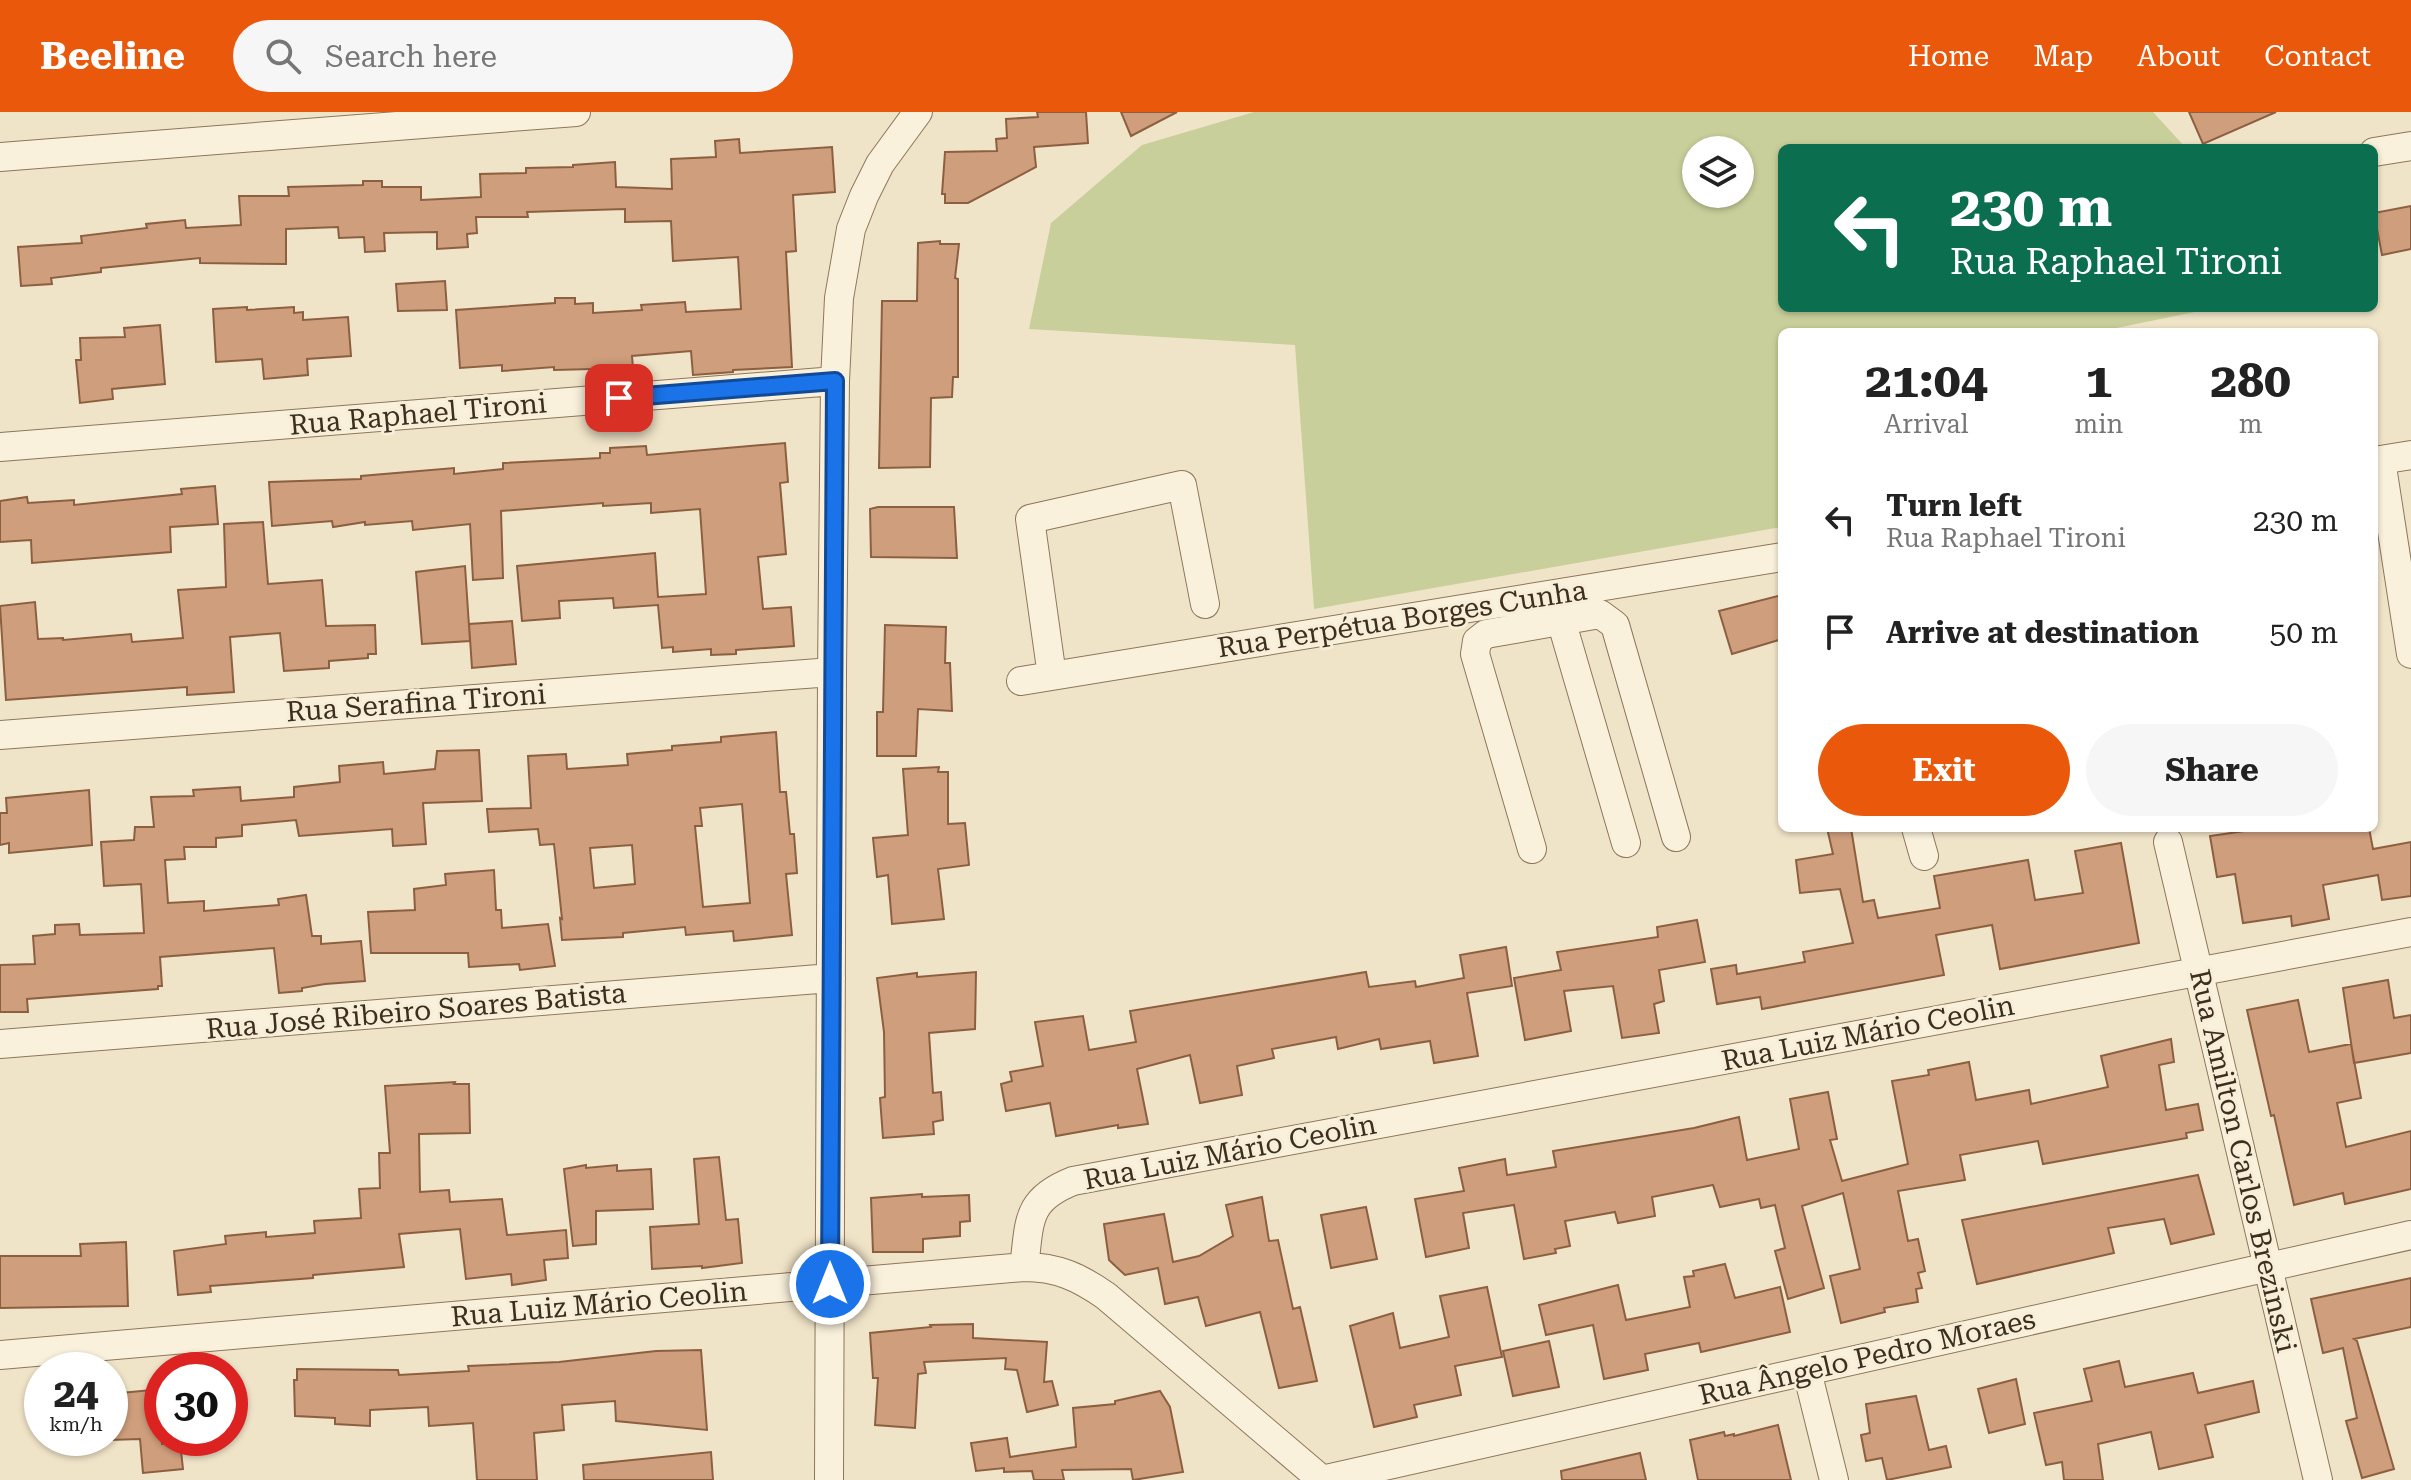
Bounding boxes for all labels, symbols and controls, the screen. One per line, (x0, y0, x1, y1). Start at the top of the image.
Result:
search box (233, 20, 793, 92)
text: Beeline (40, 34, 185, 78)
icon: search (261, 34, 305, 78)
text: Search here (325, 39, 497, 74)
text: Home (1908, 40, 1989, 73)
text: Map (2033, 40, 2093, 73)
text: About (2137, 40, 2220, 73)
text: Contact (2264, 40, 2371, 73)
map controls (1682, 136, 1754, 208)
button: layers (1682, 136, 1754, 208)
text: 230 m (1950, 174, 2112, 240)
icon: left (1818, 176, 1922, 280)
text: Rua Raphael Tironi (1950, 241, 2282, 283)
text: 21:04 (1865, 353, 1988, 409)
text: 1 (2085, 353, 2112, 409)
text: 280 (2210, 353, 2291, 409)
pin (585, 364, 653, 432)
icon: arrive (597, 376, 641, 420)
street label: Rua Raphael Tironi (288, 386, 548, 442)
text: Arrival (1884, 409, 1969, 439)
text: min (2075, 409, 2123, 439)
text: m (2239, 409, 2263, 439)
text: Turn left (1886, 488, 2022, 523)
icon: left (1818, 498, 1862, 542)
text: 230 m (2253, 503, 2338, 538)
text: Rua Raphael Tironi (1886, 523, 2126, 553)
street label: Rua Perpétua Borges Cunha (1215, 573, 1589, 665)
icon: arrive (1818, 610, 1862, 654)
text: Arrive at destination (1886, 615, 2199, 650)
text: 50 m (2269, 615, 2338, 650)
street label: Rua Serafina Tironi (285, 677, 547, 729)
button: Exit (1818, 724, 2070, 816)
button: Share (2086, 724, 2338, 816)
street label: Rua Amilton Carlos Brezinski (2183, 966, 2303, 1356)
street label: Rua José Ribeiro Soares Batista (204, 976, 628, 1046)
street label: Rua Luiz Mário Ceolin (1719, 988, 2017, 1078)
street label: Rua Luiz Mário Ceolin (1081, 1107, 1379, 1197)
position arrow (788, 1242, 872, 1326)
street label: Rua Luiz Mário Ceolin (449, 1275, 749, 1333)
street label: Rua Ângelo Pedro Moraes (1696, 1302, 2038, 1412)
speed limit sign: 30 (144, 1352, 248, 1456)
text: 24 (54, 1370, 98, 1417)
text: km/h (49, 1412, 103, 1436)

